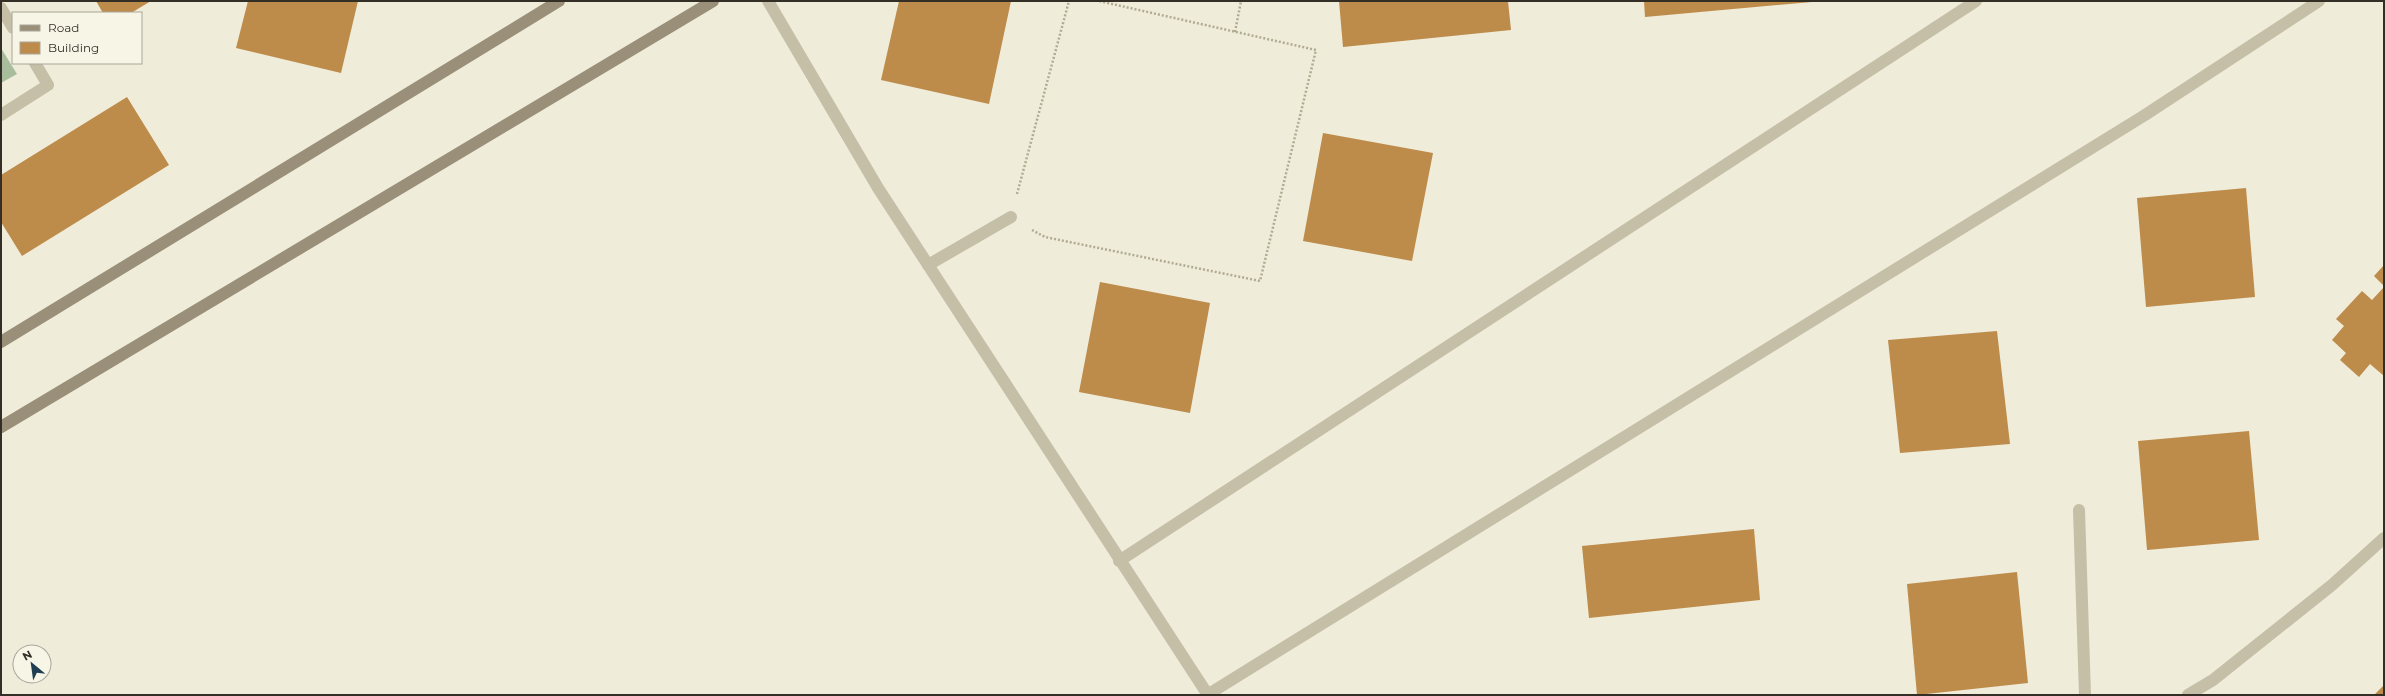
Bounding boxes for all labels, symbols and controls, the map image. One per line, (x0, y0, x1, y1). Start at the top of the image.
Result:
legend (12, 12, 142, 64)
text: Road (48, 20, 79, 35)
text: Building (48, 40, 99, 55)
north arrow (12, 644, 52, 684)
text: N (20, 647, 34, 664)

